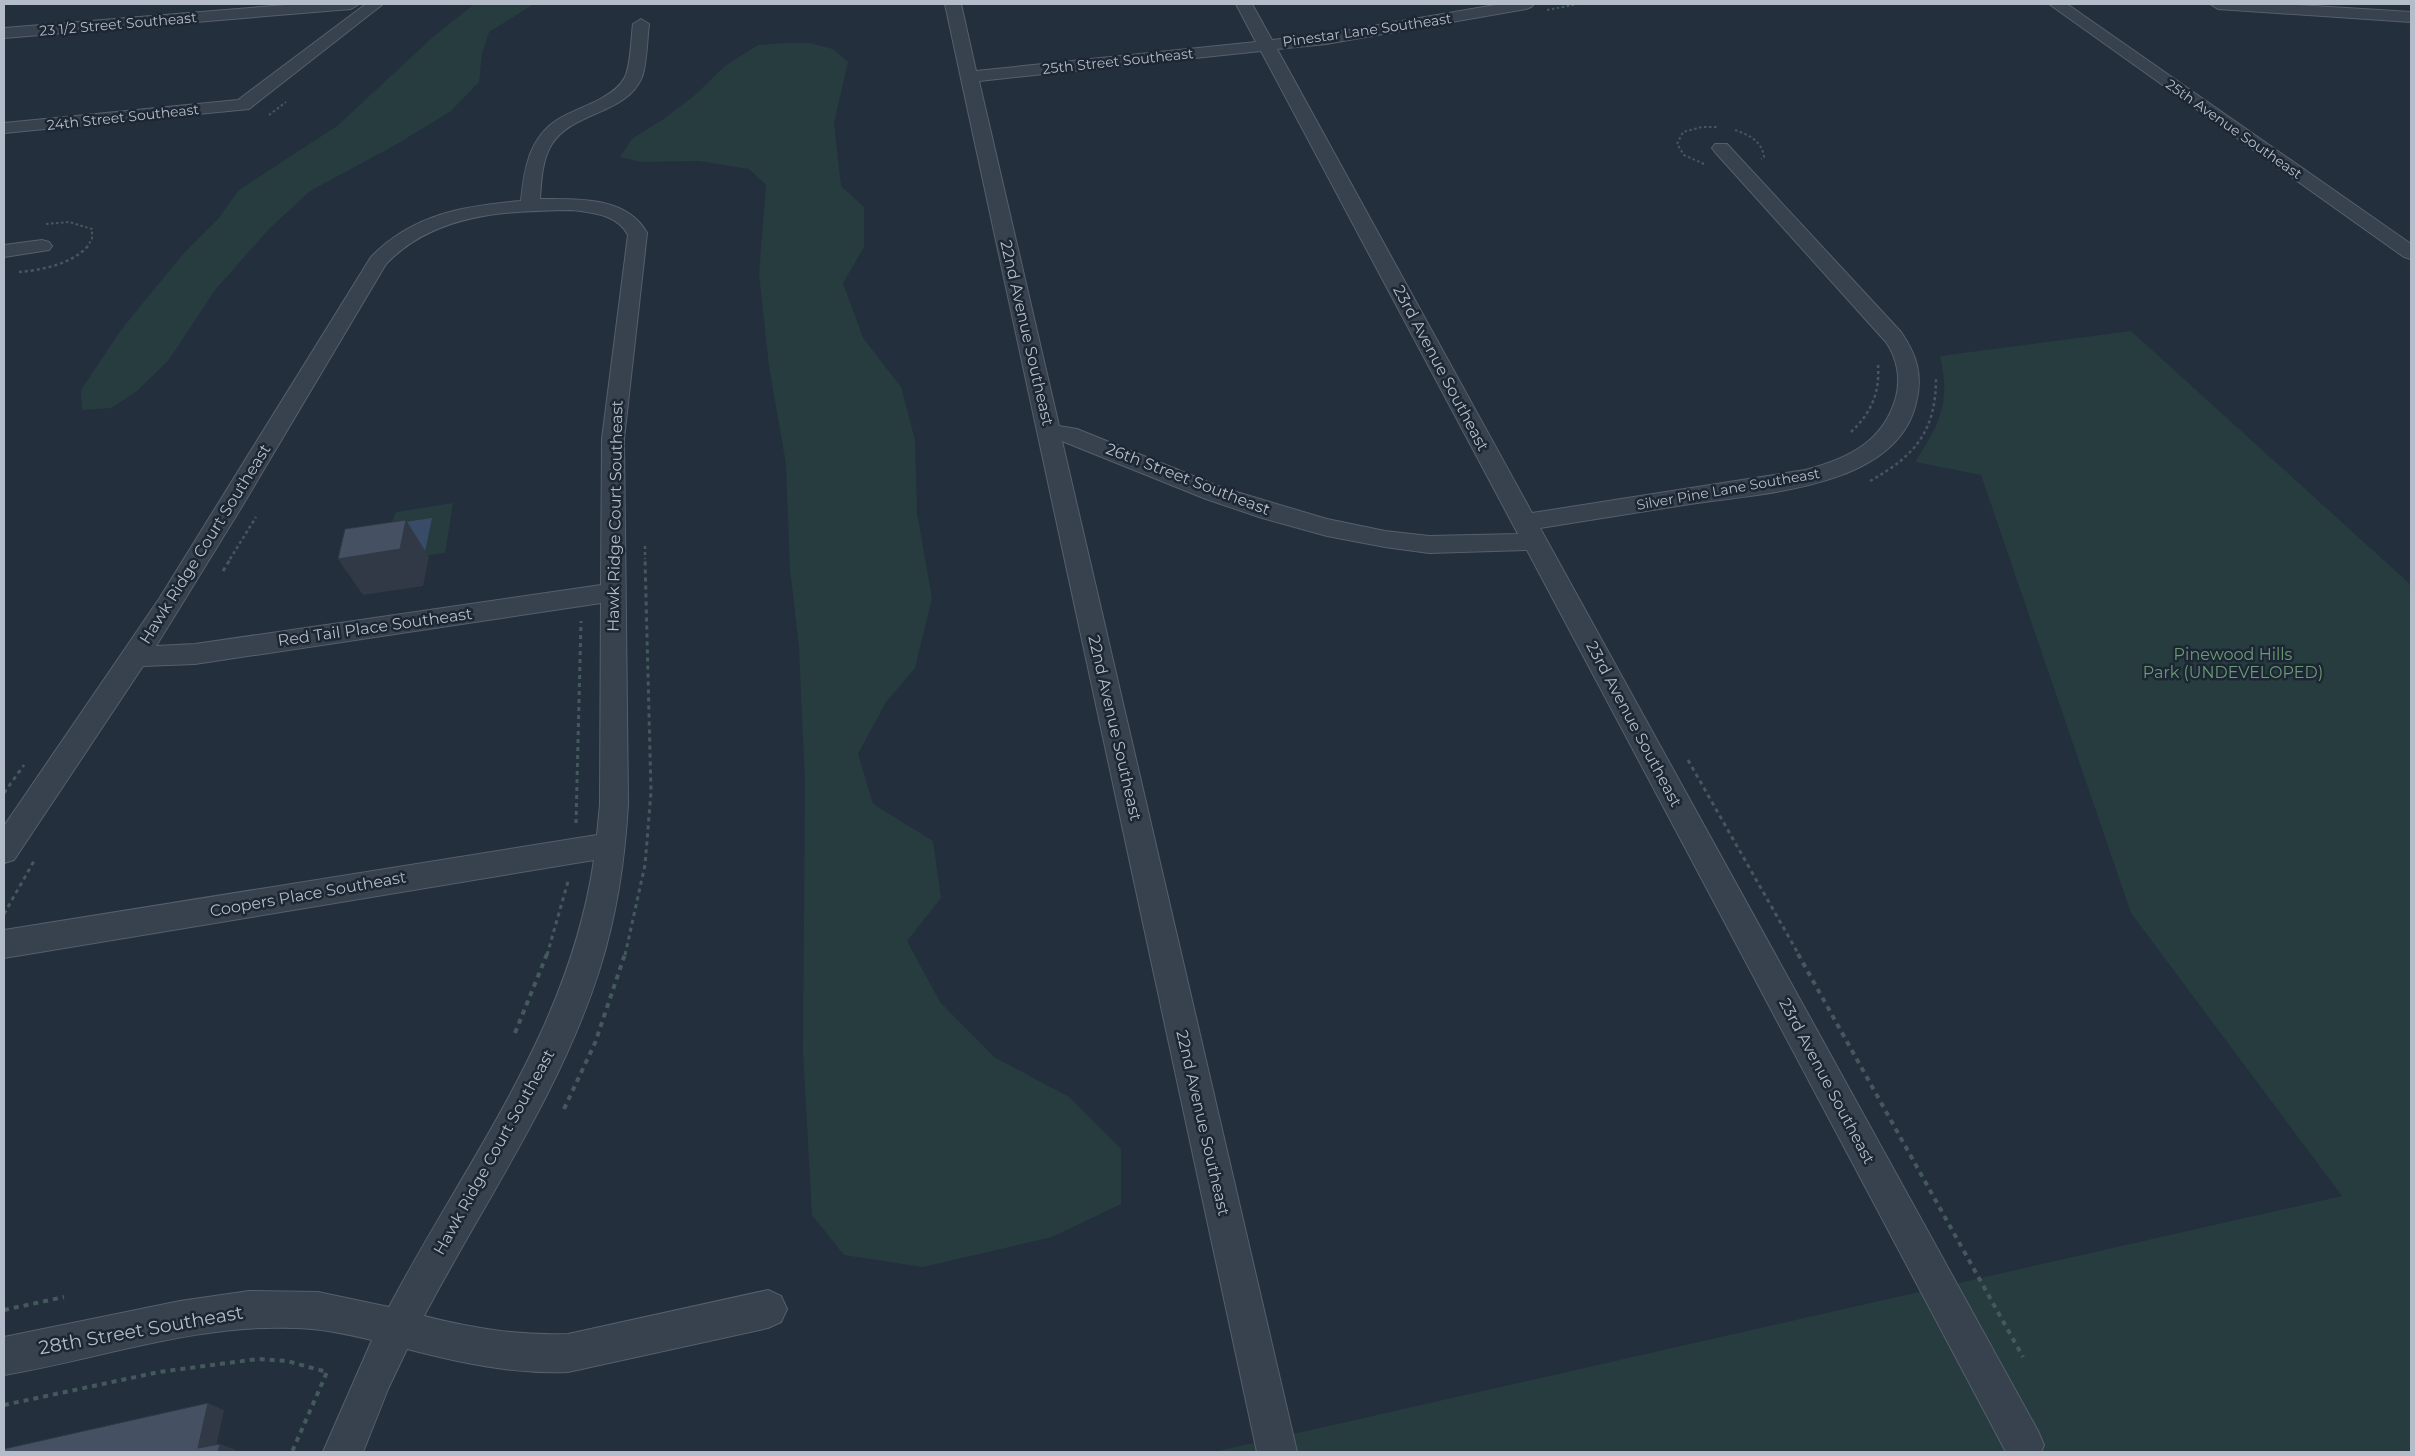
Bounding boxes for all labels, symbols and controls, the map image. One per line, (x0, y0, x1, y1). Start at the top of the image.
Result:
street label: 23 1/2 Street Southeast (39, 8, 198, 40)
street label: Pinestar Lane Southeast (1281, 9, 1453, 51)
street label: 25th Street Southeast (1042, 44, 1195, 78)
street label: 25th Avenue Southeast (2162, 75, 2306, 183)
street label: 24th Street Southeast (46, 100, 200, 134)
street label: 22nd Avenue Southeast (996, 238, 1058, 428)
street label: 23rd Avenue Southeast (1389, 282, 1493, 455)
street label: Hawk Ridge Court Southeast (603, 399, 627, 632)
street label: 26th Street Southeast (1103, 439, 1273, 519)
street label: Hawk Ridge Court Southeast (136, 440, 275, 647)
street label: Silver Pine Lane Southeast (1635, 464, 1821, 514)
street label: Red Tail Place Southeast (276, 604, 474, 650)
street label: 22nd Avenue Southeast (1084, 633, 1146, 823)
street label: 23rd Avenue Southeast (1582, 638, 1686, 811)
park label: Pinewood Hills Park (UNDEVELOPED) (2143, 645, 2323, 682)
street label: Coopers Place Southeast (208, 867, 408, 921)
street label: 23rd Avenue Southeast (1775, 995, 1879, 1168)
street label: 22nd Avenue Southeast (1172, 1028, 1234, 1218)
street label: Hawk Ridge Court Southeast (429, 1046, 559, 1258)
street label: 28th Street Southeast (37, 1301, 245, 1359)

